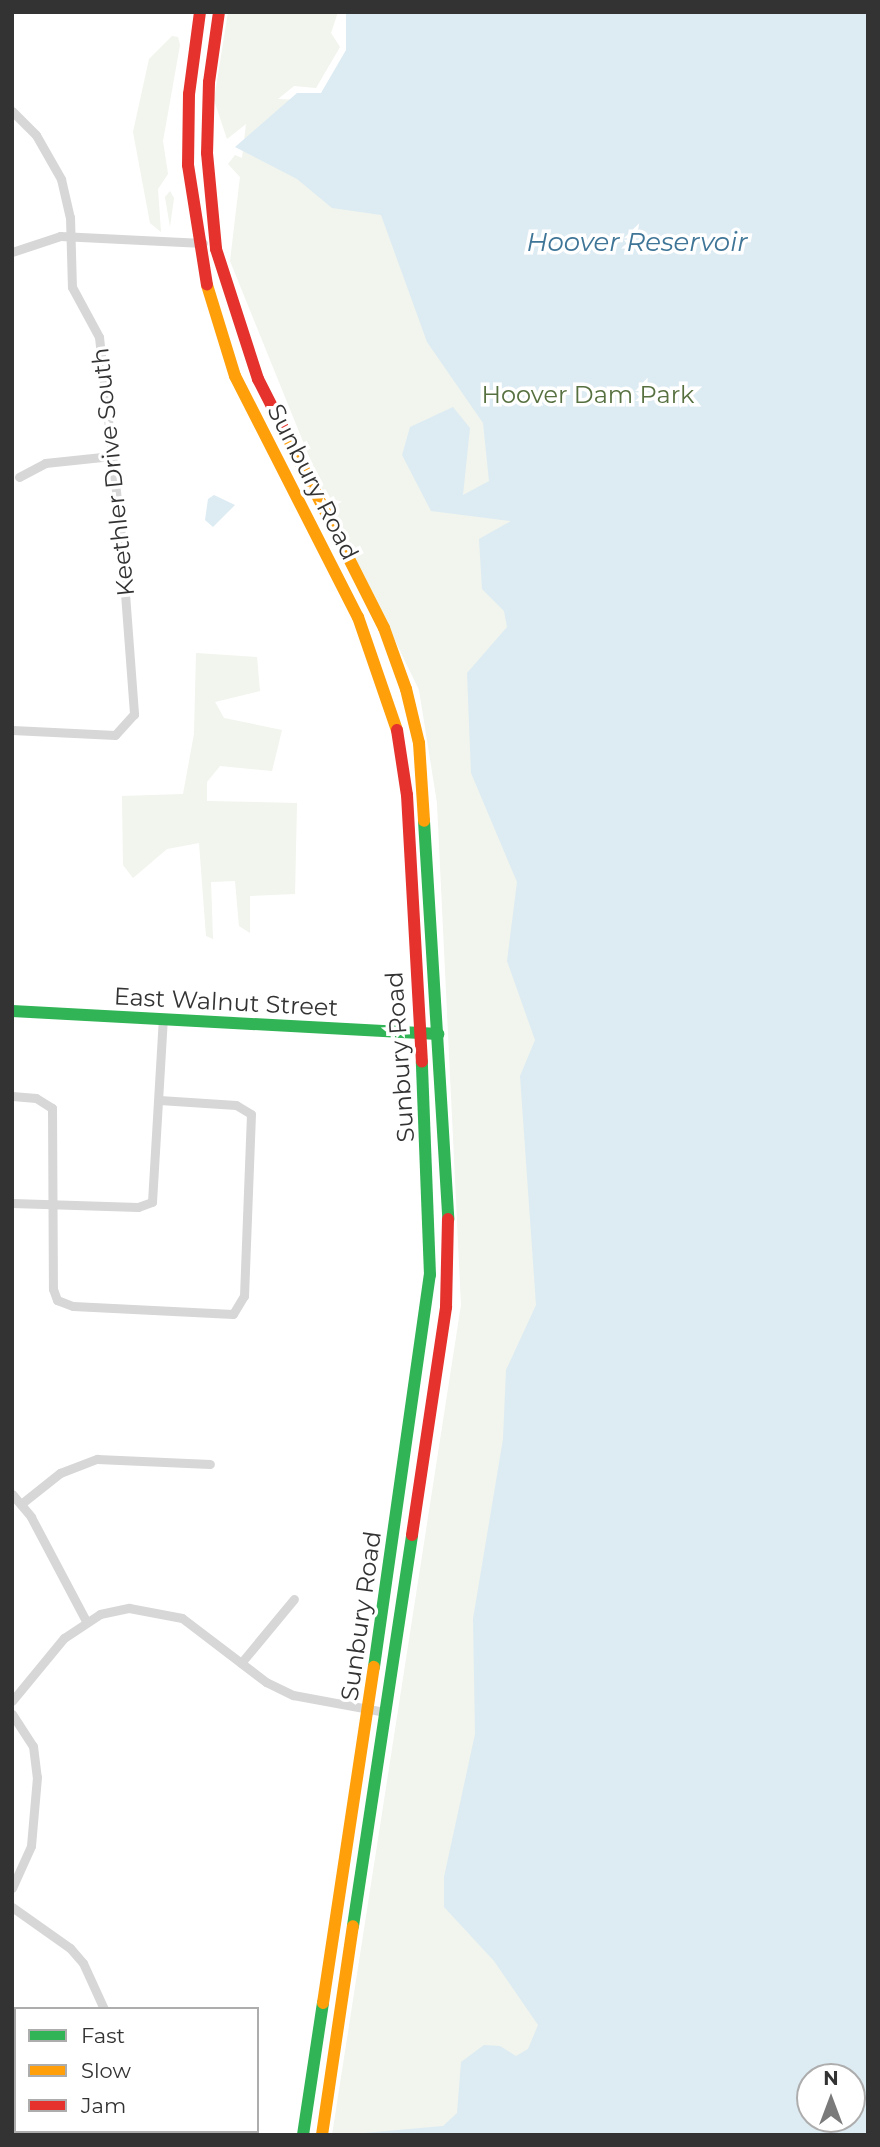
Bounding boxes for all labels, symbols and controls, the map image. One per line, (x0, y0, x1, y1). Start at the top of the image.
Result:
water label: Hoover Reservoir (526, 227, 748, 259)
street label: Keethler Drive South (86, 346, 140, 598)
park label: Hoover Dam Park (482, 381, 694, 409)
street label: Sunbury Road (261, 399, 365, 565)
street label: Sunbury Road (380, 971, 420, 1143)
street label: East Walnut Street (113, 982, 339, 1022)
street label: Sunbury Road (335, 1529, 387, 1703)
legend (14, 2007, 259, 2133)
text: Fast (81, 2023, 125, 2048)
text: Slow (81, 2058, 131, 2083)
north arrow (796, 2063, 866, 2133)
text: N (823, 2067, 839, 2090)
text: Jam (81, 2093, 126, 2118)

